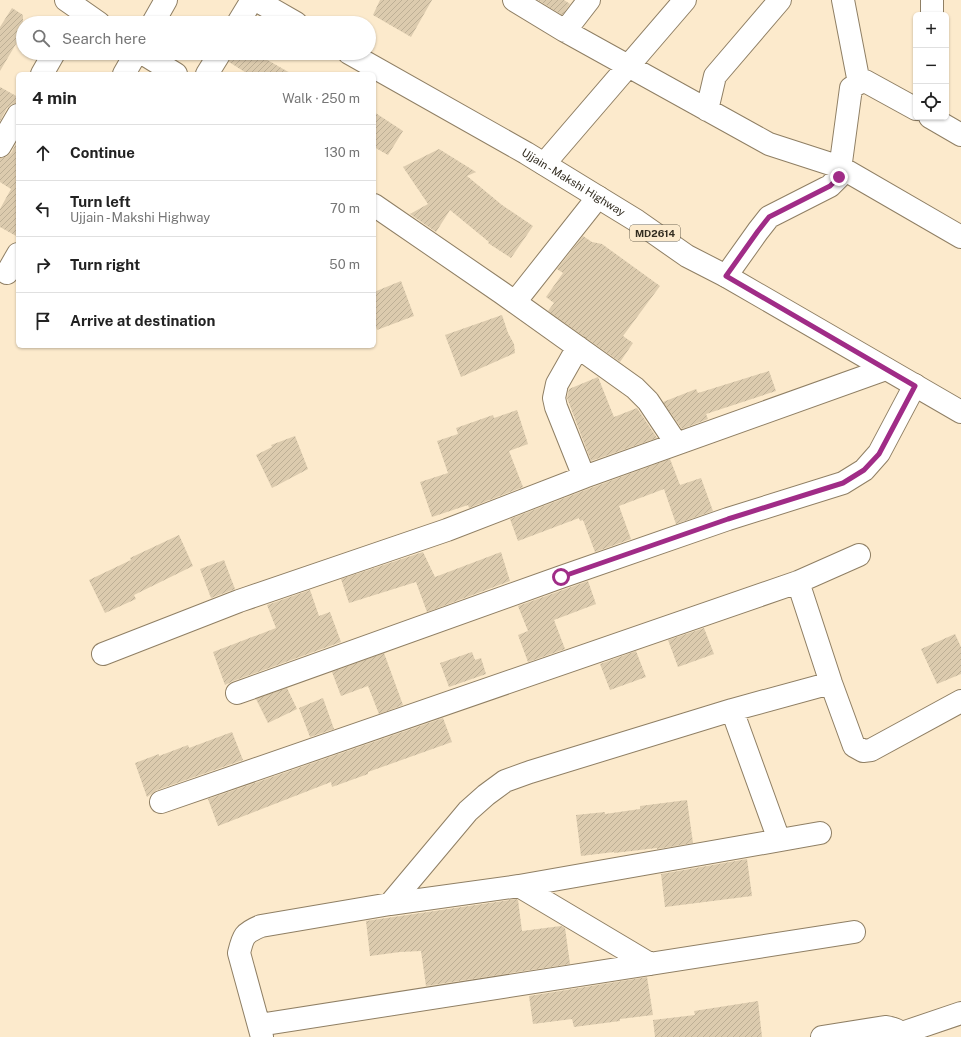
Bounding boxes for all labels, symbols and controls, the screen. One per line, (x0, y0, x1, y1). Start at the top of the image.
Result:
map controls (913, 12, 949, 120)
button: + (913, 12, 949, 48)
search box (16, 16, 376, 60)
icon: search (30, 27, 52, 49)
text: Search here (62, 30, 146, 47)
button: − (913, 48, 949, 84)
button: locate (913, 84, 949, 120)
text: 4 min (32, 88, 77, 108)
text: Walk · 250 m (282, 91, 360, 106)
icon: ahead (32, 142, 54, 164)
text: Continue (70, 144, 135, 161)
text: 130 m (324, 145, 360, 160)
street label: Ujjain - Makshi Highway (520, 146, 627, 218)
route end (830, 168, 848, 186)
text: Turn left (70, 193, 131, 210)
icon: left (32, 198, 54, 220)
text: 70 m (330, 201, 360, 216)
text: Ujjain - Makshi Highway (70, 210, 210, 225)
road number: MD2614 (630, 225, 680, 241)
icon: right (32, 254, 54, 276)
text: Turn right (70, 256, 140, 273)
text: 50 m (329, 257, 360, 272)
icon: arrive (32, 310, 54, 332)
text: Arrive at destination (70, 312, 215, 329)
route start (552, 568, 570, 586)

